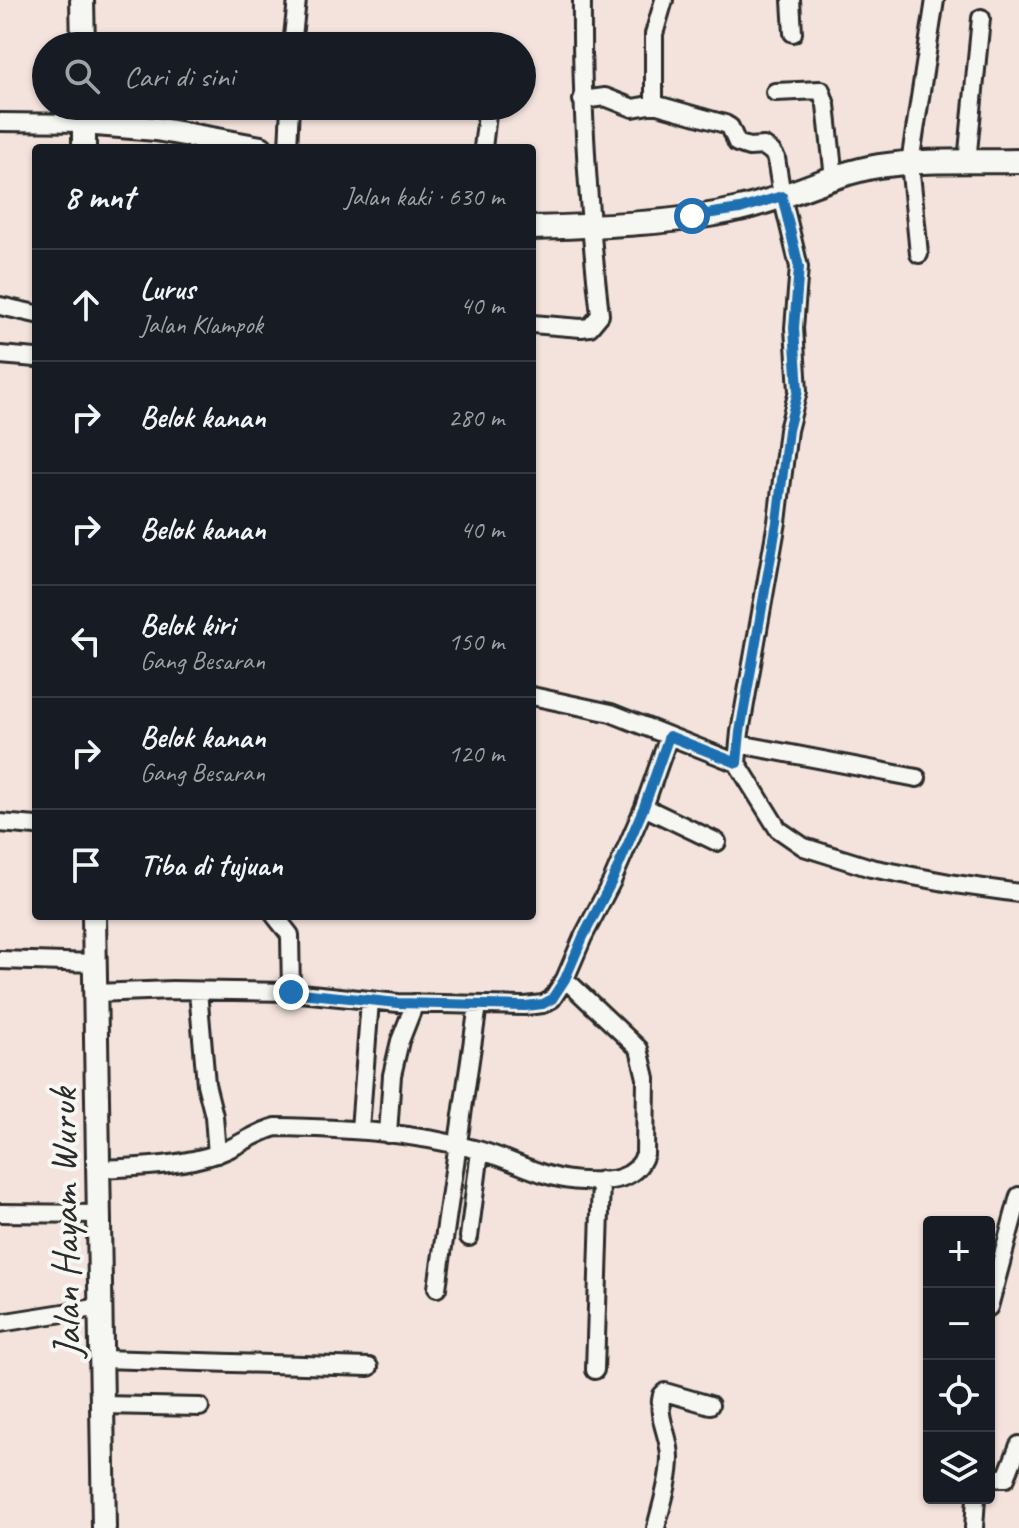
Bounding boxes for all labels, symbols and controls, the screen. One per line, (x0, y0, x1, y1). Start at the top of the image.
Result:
search box (32, 32, 536, 120)
icon: search (60, 54, 104, 98)
text: Cari di sini (124, 57, 235, 95)
text: 8 mnt (64, 175, 134, 218)
text: Jalan kaki · 630 m (344, 180, 504, 213)
route start (674, 198, 710, 234)
text: Lurus (140, 270, 195, 308)
icon: ahead (64, 283, 108, 327)
text: 40 m (460, 289, 504, 322)
text: Jalan Klampok (140, 308, 263, 341)
icon: right (64, 395, 108, 439)
text: Belok kanan (140, 398, 265, 436)
text: 280 m (448, 401, 504, 434)
icon: right (64, 507, 108, 551)
text: Belok kanan (140, 510, 265, 548)
text: 40 m (460, 513, 504, 546)
text: Belok kiri (140, 606, 235, 644)
icon: left (64, 619, 108, 663)
text: 150 m (448, 625, 504, 658)
text: Gang Besaran (140, 644, 265, 677)
text: Belok kanan (140, 718, 265, 756)
icon: right (64, 731, 108, 775)
text: 120 m (448, 737, 504, 770)
text: Gang Besaran (140, 756, 265, 789)
icon: arrive (64, 843, 108, 887)
text: Tiba di tujuan (140, 846, 283, 884)
route end (273, 974, 309, 1010)
street label: Jalan Hayam Wuruk (38, 1085, 92, 1360)
map controls (923, 1216, 995, 1504)
button: + (923, 1216, 995, 1288)
button: − (923, 1288, 995, 1360)
button: locate (923, 1360, 995, 1432)
button: layers (923, 1432, 995, 1504)

